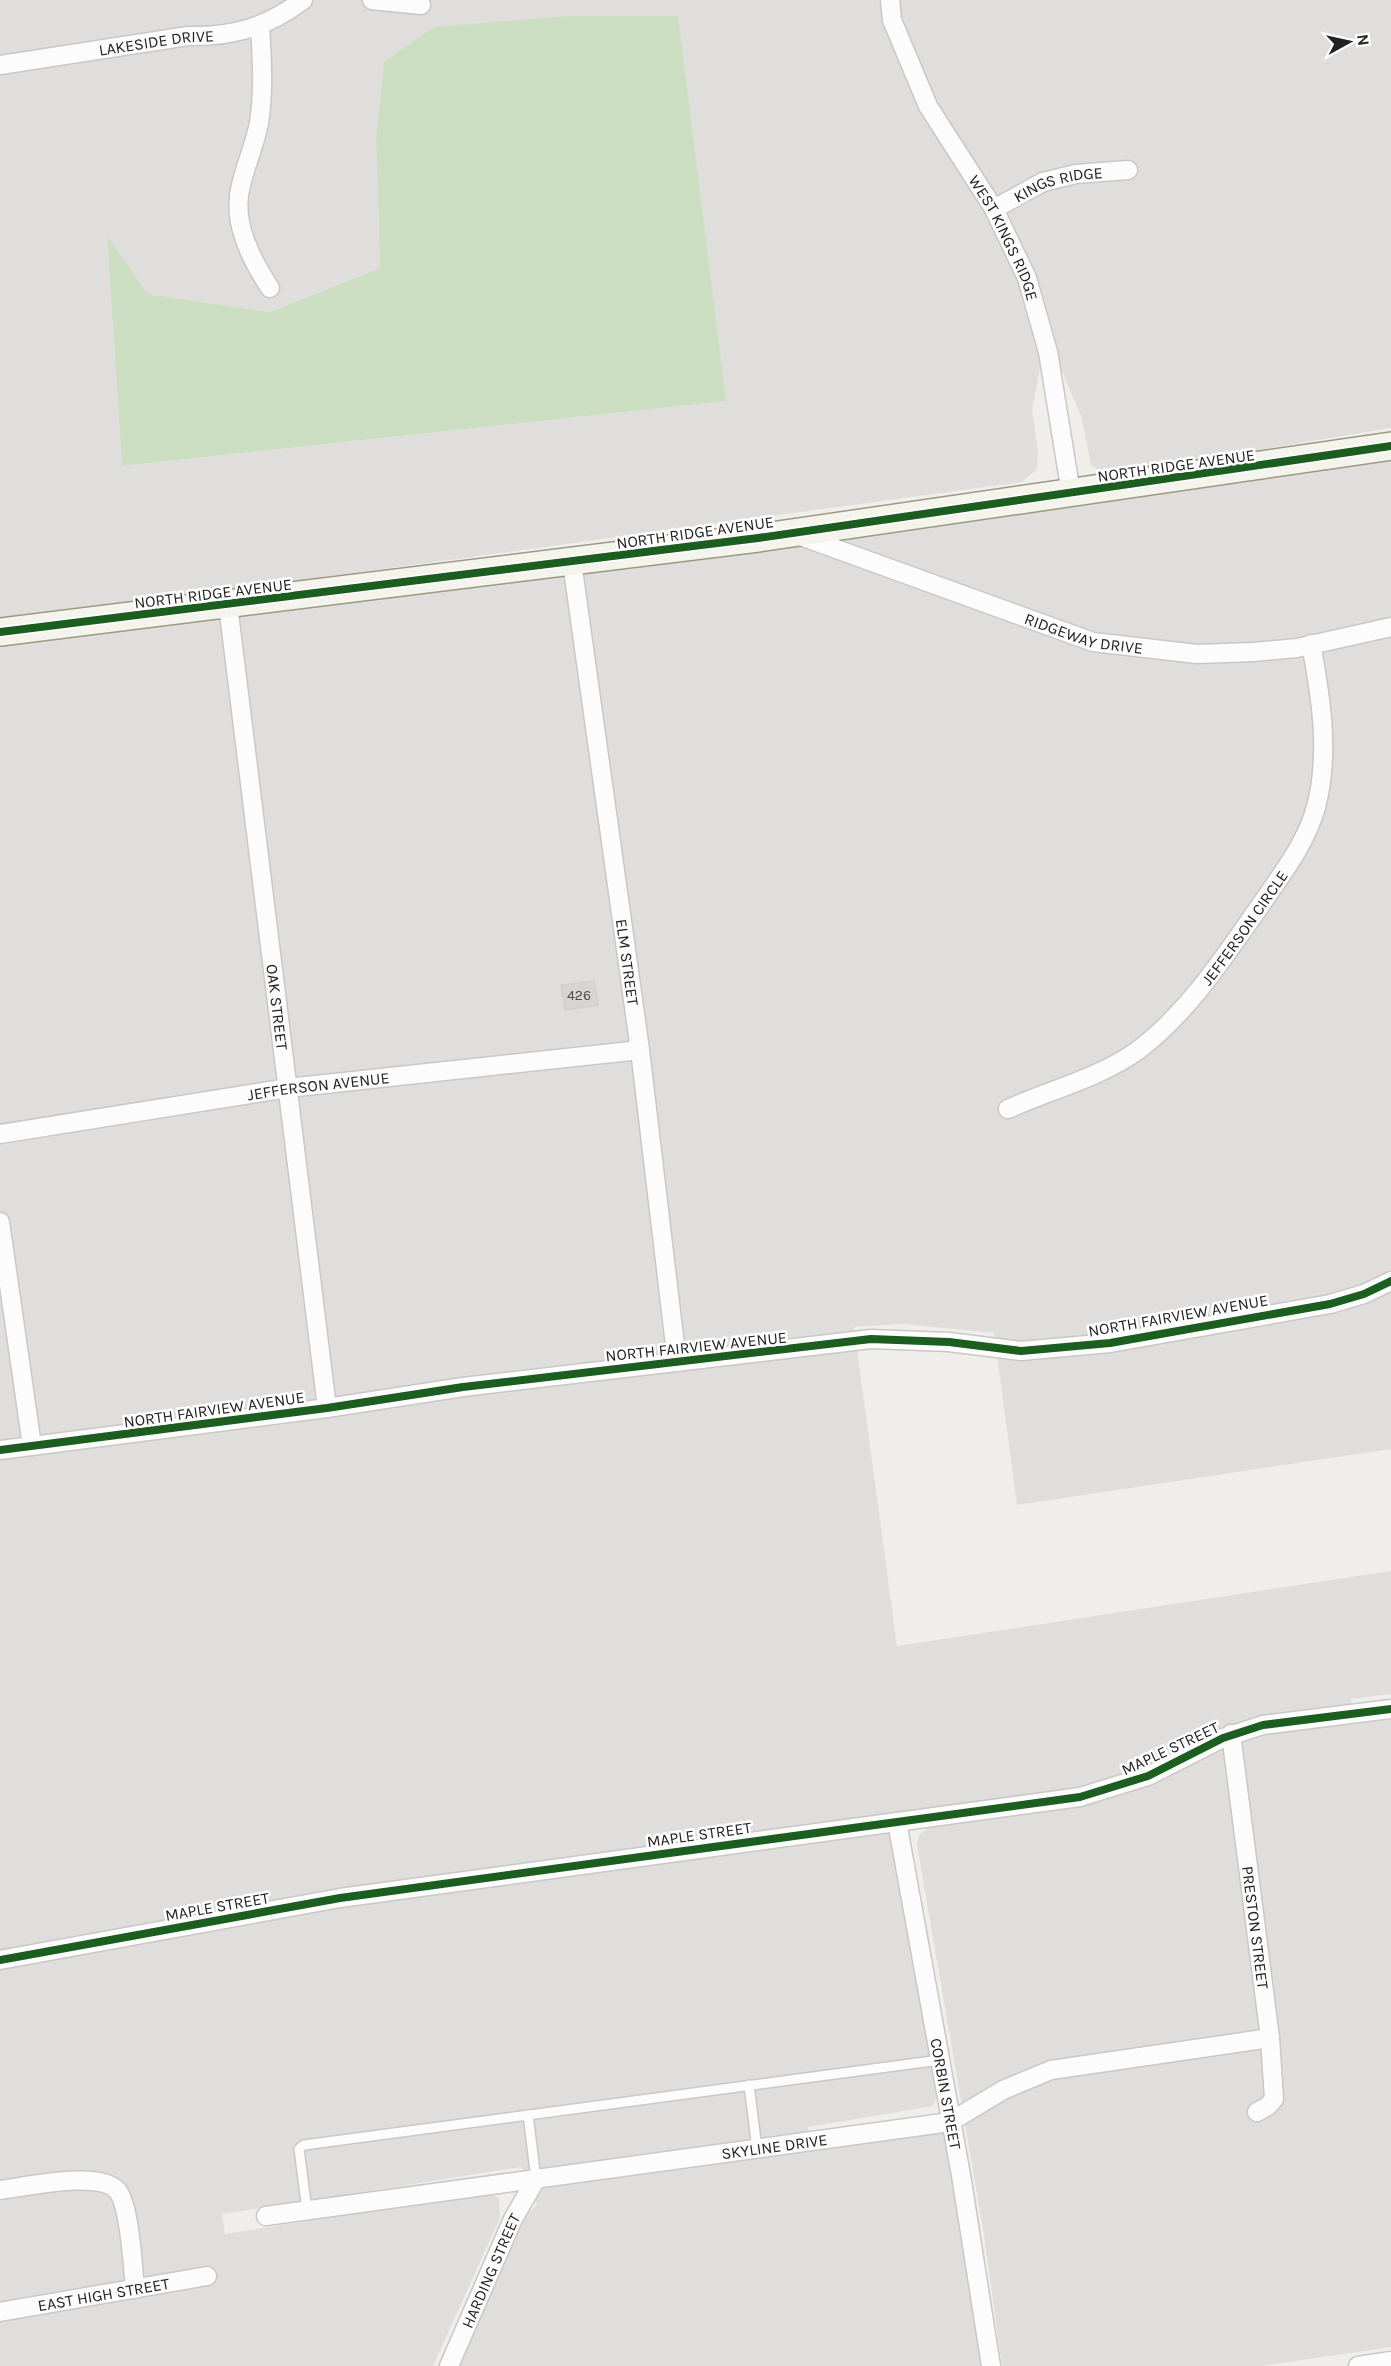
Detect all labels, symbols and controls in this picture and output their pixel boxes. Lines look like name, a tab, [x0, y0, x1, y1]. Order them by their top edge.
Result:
north arrow	[1319, 12, 1379, 72]
street label: LAKESIDE DRIVE	[98, 26, 214, 60]
text: N	[1353, 33, 1374, 47]
street label: KINGS RIDGE	[1010, 163, 1103, 206]
street label: WEST KINGS RIDGE	[965, 172, 1042, 303]
street label: NORTH RIDGE AVENUE	[1096, 445, 1256, 486]
street label: NORTH RIDGE AVENUE	[615, 512, 775, 553]
street label: NORTH RIDGE AVENUE	[133, 574, 293, 613]
street label: RIDGEWAY DRIVE	[1022, 609, 1144, 658]
street label: JEFFERSON CIRCLE	[1197, 867, 1292, 989]
street label: ELM STREET	[612, 918, 643, 1007]
street label: OAK STREET	[262, 963, 292, 1051]
house number: 426	[567, 987, 591, 1004]
street label: JEFFERSON AVENUE	[246, 1068, 390, 1104]
street label: NORTH FAIRVIEW AVENUE	[1087, 1290, 1269, 1341]
street label: NORTH FAIRVIEW AVENUE	[604, 1328, 788, 1365]
street label: NORTH FAIRVIEW AVENUE	[123, 1387, 306, 1432]
street label: MAPLE STREET	[1118, 1718, 1222, 1779]
street label: MAPLE STREET	[646, 1818, 753, 1851]
street label: PRESTON STREET	[1238, 1865, 1273, 1990]
street label: MAPLE STREET	[164, 1888, 271, 1925]
street label: CORBIN STREET	[926, 2037, 965, 2151]
street label: SKYLINE DRIVE	[720, 2130, 828, 2163]
street label: HARDING STREET	[458, 2210, 524, 2331]
street label: EAST HIGH STREET	[36, 2274, 171, 2315]

